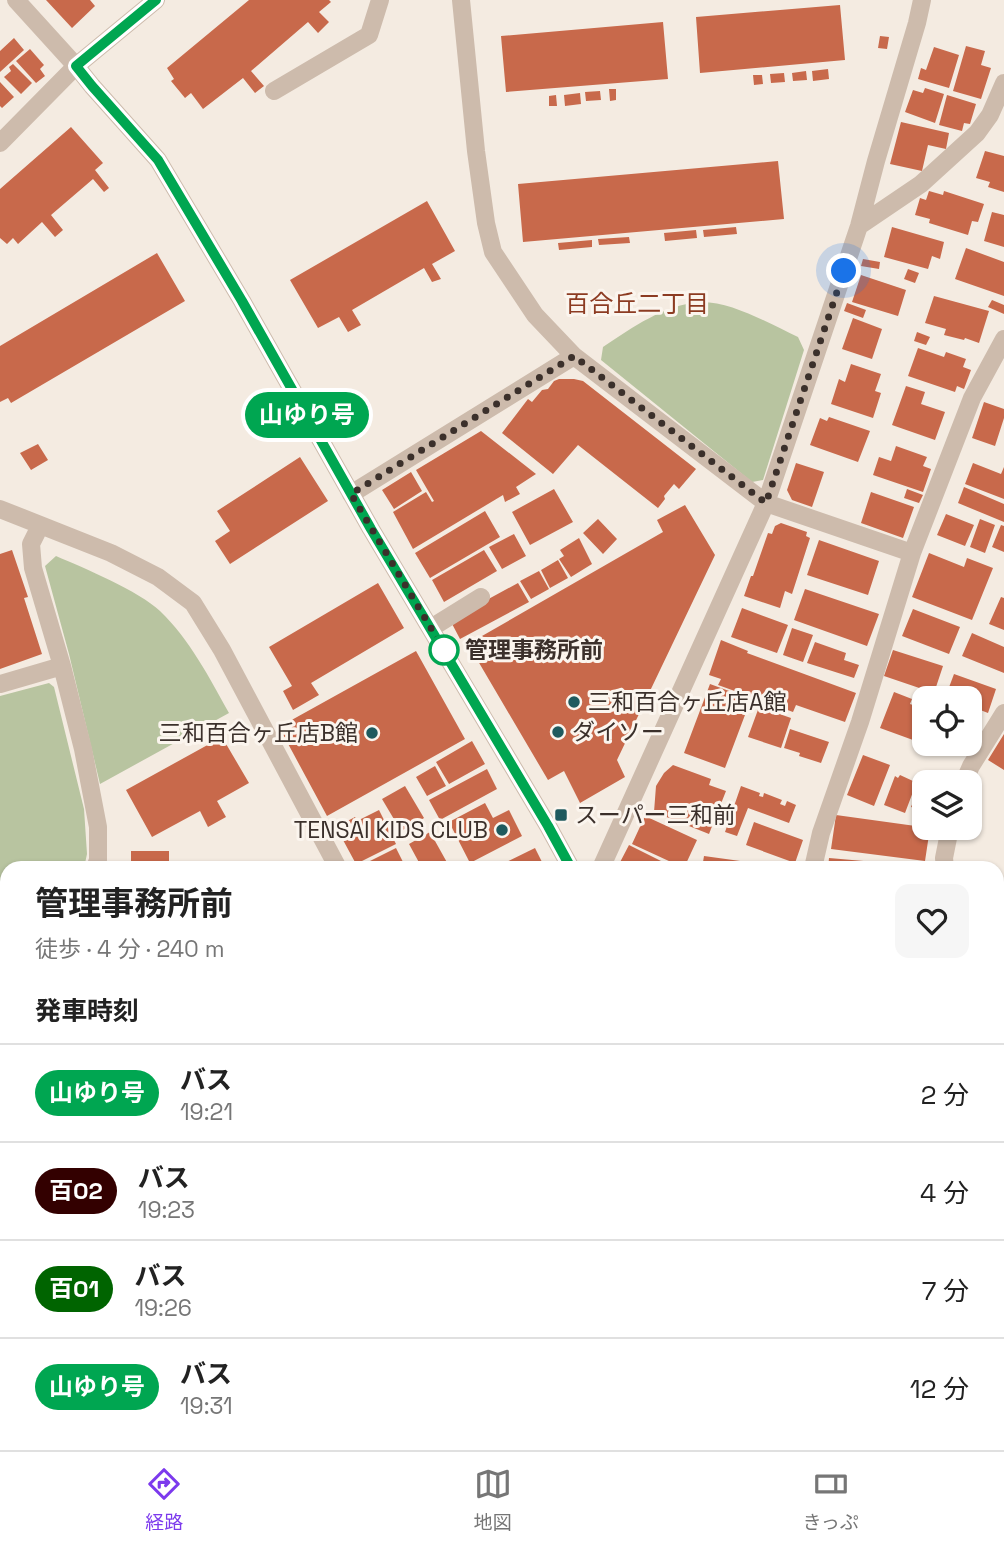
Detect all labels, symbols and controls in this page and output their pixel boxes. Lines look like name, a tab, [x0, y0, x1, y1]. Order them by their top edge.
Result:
your location	[826, 253, 861, 288]
district label: 百合丘二丁目	[565, 288, 709, 319]
line badge: 山ゆり号	[258, 392, 356, 438]
text: 山ゆり号	[259, 399, 355, 430]
marker: 管理事務所前	[429, 635, 459, 665]
place label: 管理事務所前	[465, 635, 603, 665]
map controls	[912, 686, 982, 840]
button: locate	[912, 686, 982, 756]
place label: 三和百合ヶ丘店A館	[588, 687, 787, 717]
marker: 三和百合ヶ丘店A館	[566, 694, 582, 710]
place label: ダイソー	[572, 717, 664, 747]
place label: 三和百合ヶ丘店B館	[159, 718, 358, 748]
marker: ダイソー	[550, 724, 566, 740]
marker: 三和百合ヶ丘店B館	[364, 725, 380, 741]
button: layers	[912, 770, 982, 840]
place label: スーパー三和前	[575, 800, 736, 830]
marker: スーパー三和前	[553, 807, 569, 823]
place label: TENSAI KIDS CLUB	[294, 815, 488, 845]
marker: TENSAI KIDS CLUB	[494, 822, 510, 838]
text: 管理事務所前	[35, 883, 233, 925]
button: heart	[895, 884, 969, 958]
text: 徒歩 · 4 分 · 240 m	[35, 934, 225, 964]
text: 発車時刻	[35, 994, 139, 1028]
text: バス	[180, 1063, 232, 1097]
text: 山ゆり号	[49, 1077, 145, 1108]
text: 2 分	[921, 1078, 969, 1112]
text: 19:21	[180, 1097, 233, 1127]
text: バス	[138, 1161, 190, 1195]
text: 百02	[49, 1175, 103, 1206]
text: 4 分	[920, 1176, 969, 1210]
text: 19:23	[138, 1195, 195, 1225]
text: バス	[134, 1259, 186, 1293]
text: 百01	[49, 1273, 99, 1304]
text: 7 分	[922, 1274, 969, 1308]
text: 19:26	[134, 1293, 192, 1323]
text: バス	[180, 1357, 232, 1391]
text: 山ゆり号	[49, 1371, 145, 1402]
text: 12 分	[910, 1372, 969, 1406]
text: 19:31	[180, 1391, 233, 1421]
tab: 経路	[145, 1465, 183, 1535]
tab: 地図	[474, 1465, 512, 1535]
tab: きっぷ	[802, 1465, 859, 1535]

